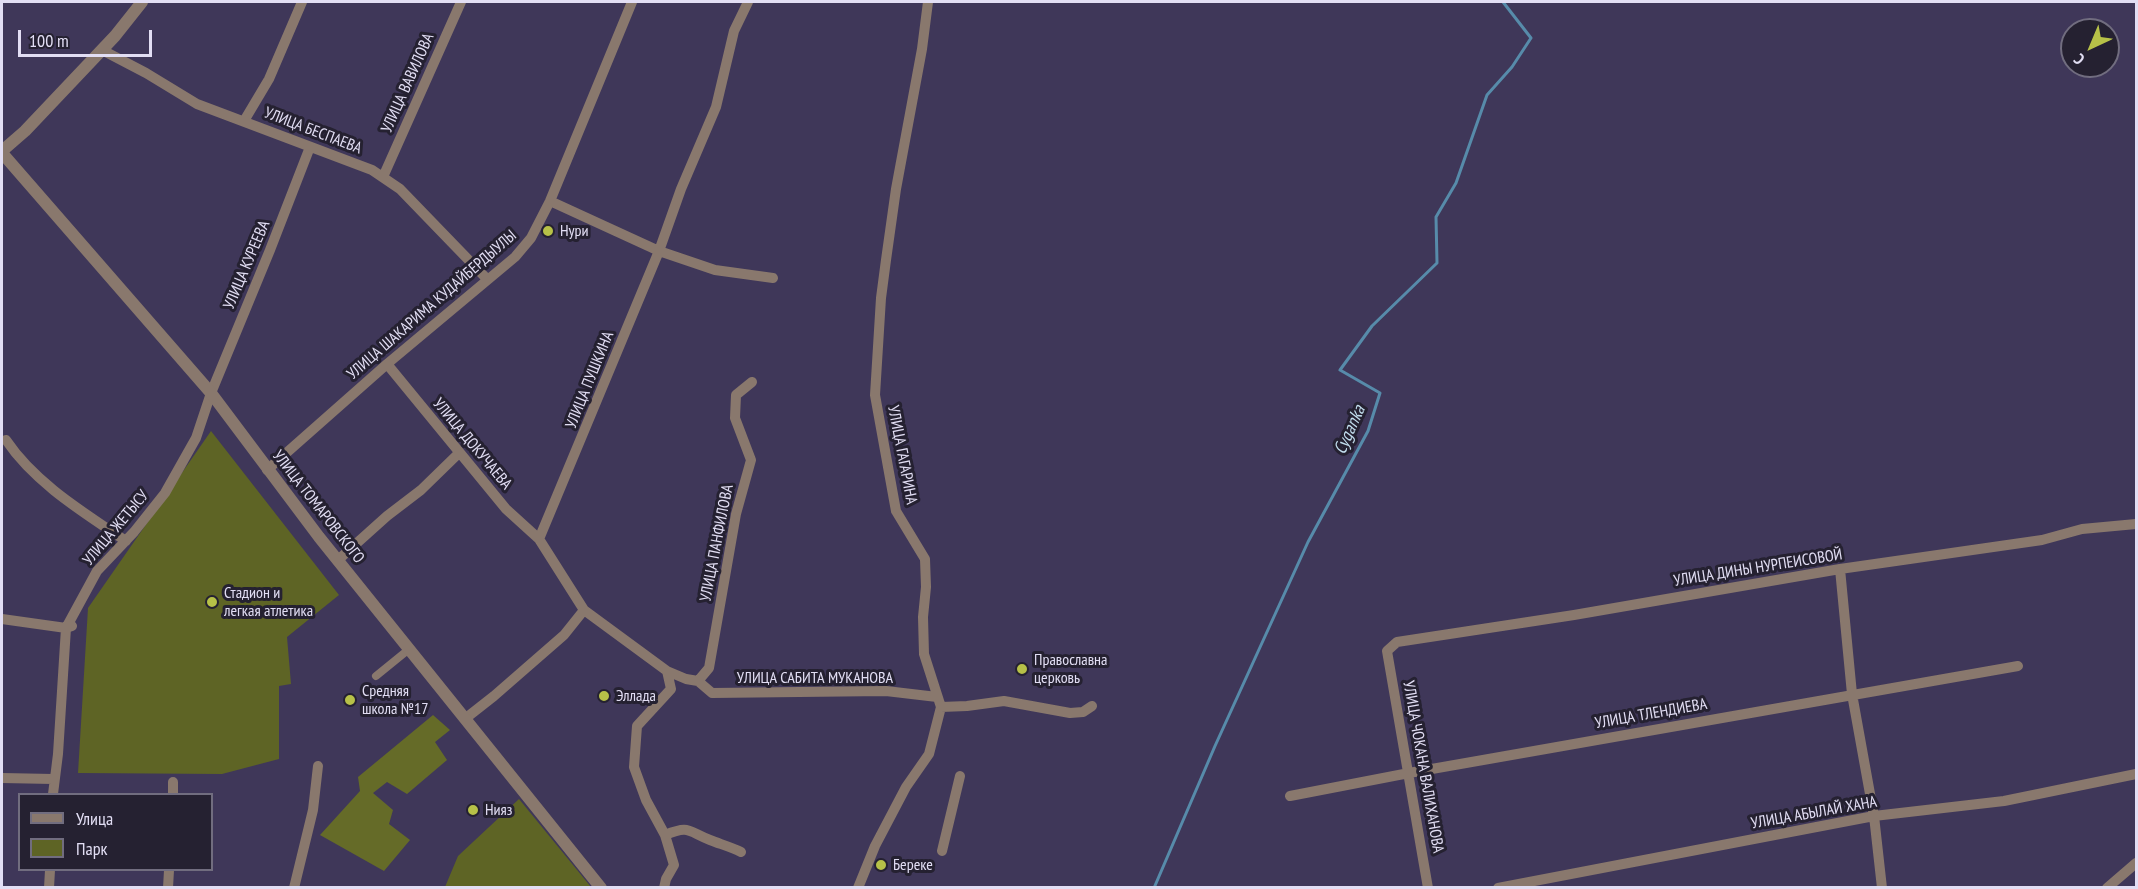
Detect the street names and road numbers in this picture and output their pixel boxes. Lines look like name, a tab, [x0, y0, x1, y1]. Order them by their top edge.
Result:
street label: УЛИЦА ВАВИЛОВА	[378, 30, 438, 136]
street label: УЛИЦА БЕСПАЕВА	[262, 104, 364, 158]
street label: УЛИЦА КУРЕЕВА	[220, 218, 274, 312]
street label: УЛИЦА ШАКАРИМА КУДАЙБЕРДЫУЛЫ	[343, 226, 521, 384]
street label: УЛИЦА ПУШКИНА	[562, 329, 618, 431]
street label: УЛИЦА ДОКУЧАЕВА	[428, 395, 516, 493]
street label: УЛИЦА ГАГАРИНА	[883, 404, 921, 506]
street label: УЛИЦА ТОМАРОВСКОГО	[268, 447, 368, 567]
street label: УЛИЦА ПАНФИЛОВА	[696, 483, 738, 603]
street label: УЛИЦА ЖЕТЫСУ	[79, 487, 153, 569]
street label: УЛИЦА ДИНЫ НУРПЕИСОВОЙ	[1672, 545, 1844, 591]
street label: УЛИЦА САБИТА МУКАНОВА	[737, 668, 893, 688]
street label: УЛИЦА ЧОКАНА ВАЛИХАНОВА	[1398, 679, 1448, 855]
street label: УЛИЦА ТЛЕНДИЕВА	[1594, 695, 1708, 733]
street label: УЛИЦА АБЫЛАЙ ХАНА	[1750, 792, 1878, 834]

